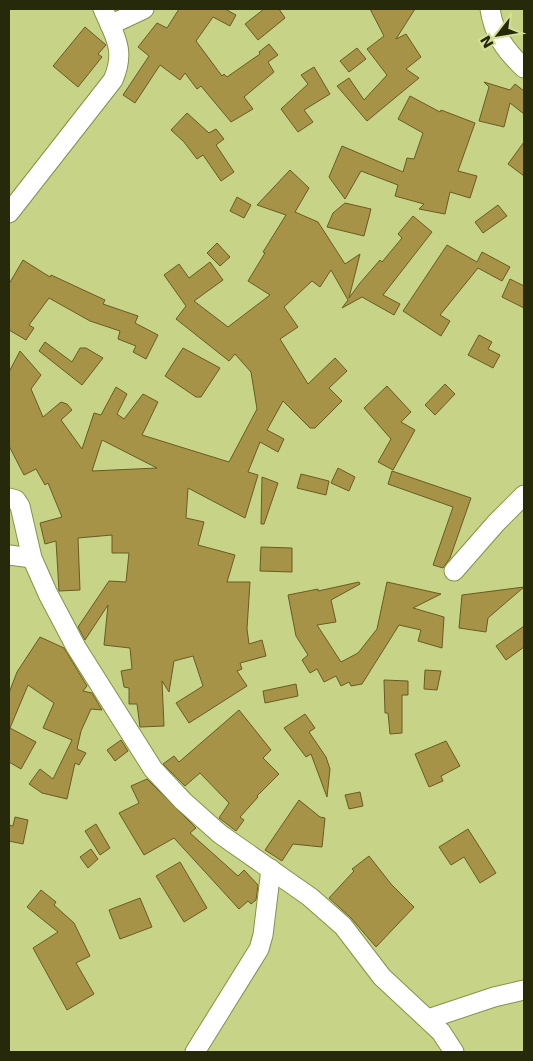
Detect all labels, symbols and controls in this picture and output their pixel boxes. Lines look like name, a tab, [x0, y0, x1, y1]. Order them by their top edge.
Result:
north arrow	[473, 10, 523, 60]
text: N	[477, 33, 497, 51]

